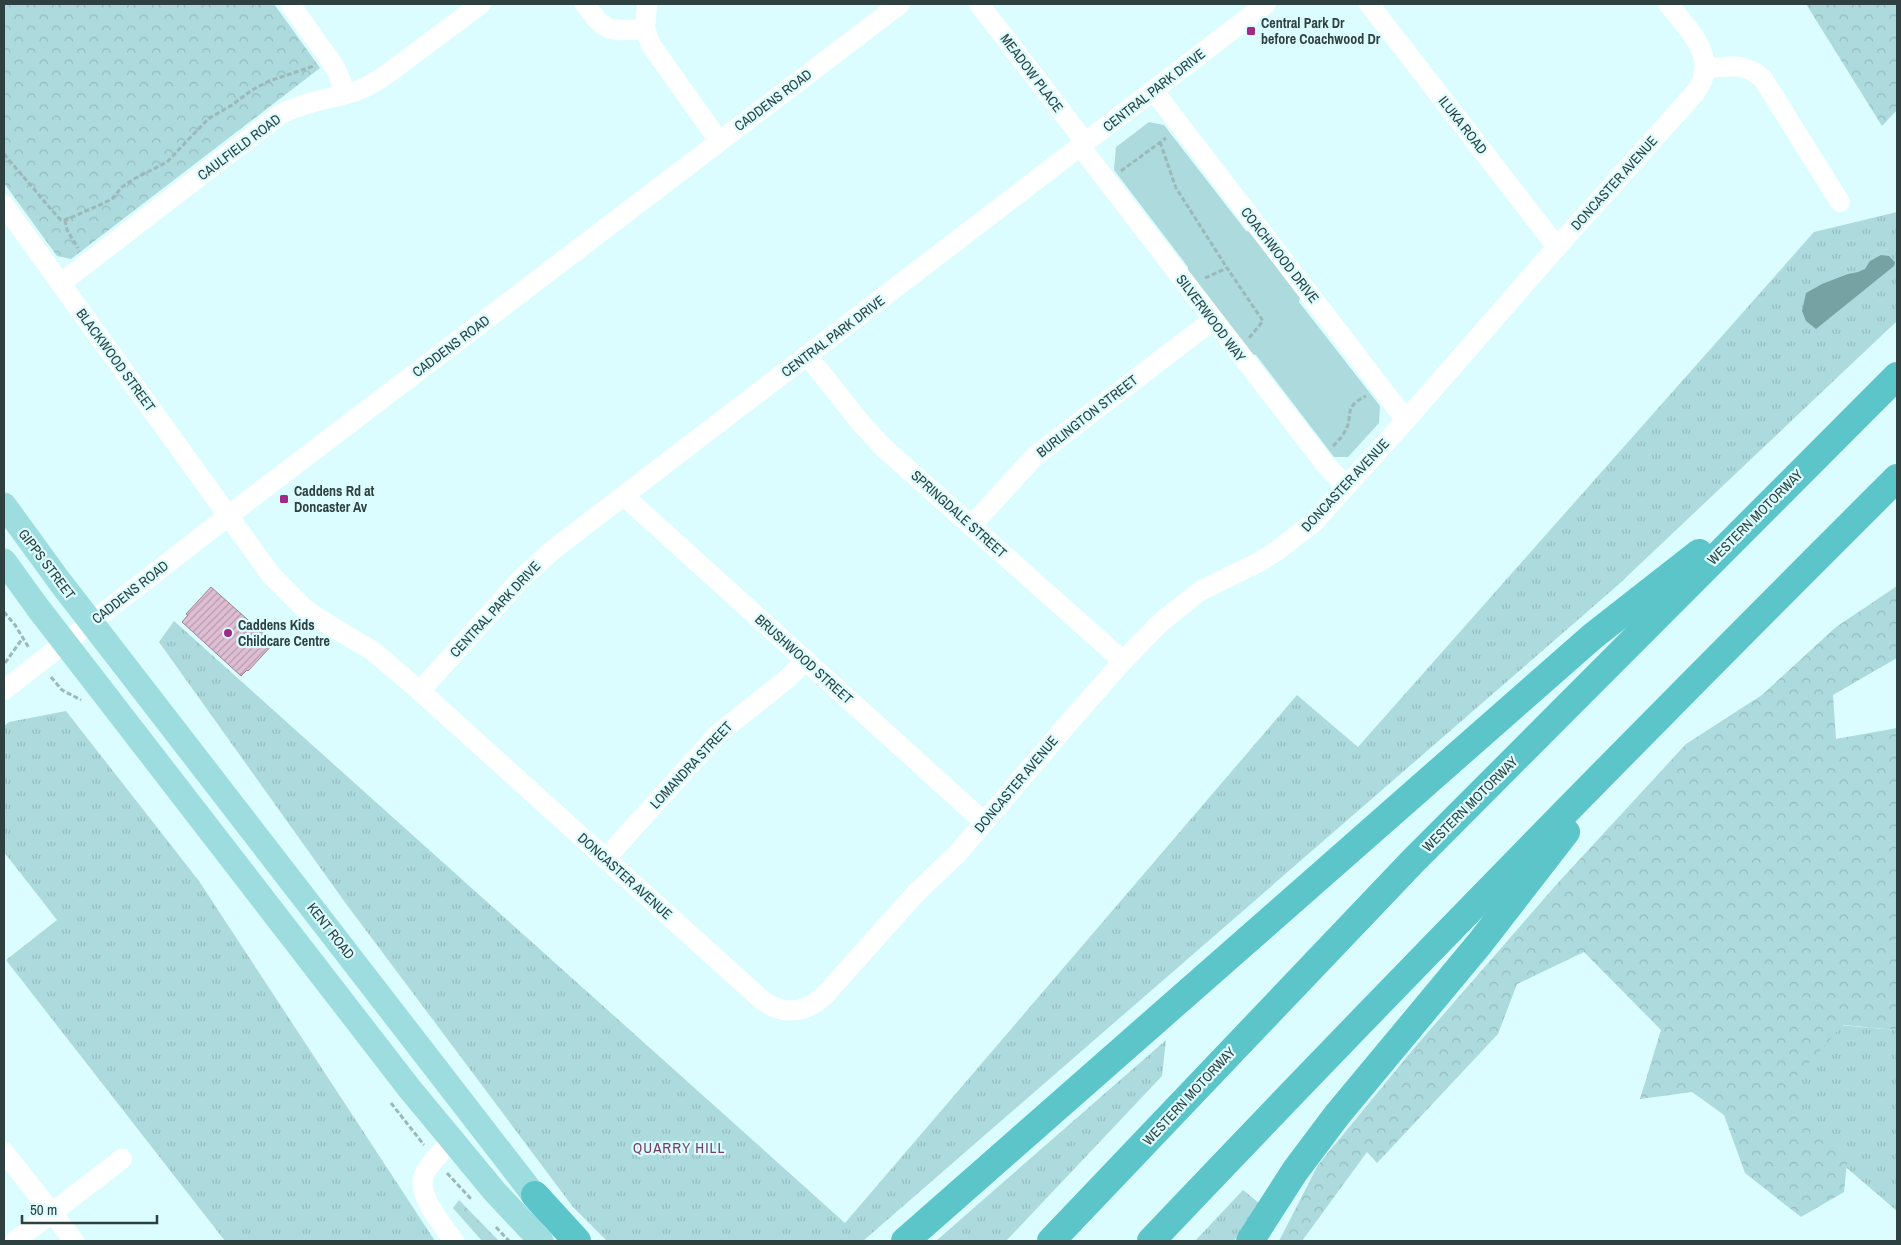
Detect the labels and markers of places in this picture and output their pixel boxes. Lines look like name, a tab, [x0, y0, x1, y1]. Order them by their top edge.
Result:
place label: Central Park Dr before Coachwood Dr	[1261, 14, 1381, 48]
marker: Central Park Dr before Coachwood Dr	[1245, 25, 1257, 37]
place label: Caddens Rd at Doncaster Av	[294, 482, 375, 516]
marker: Caddens Rd at Doncaster Av	[278, 493, 290, 505]
place label: Caddens Kids Childcare Centre	[238, 616, 330, 650]
marker: Caddens Kids Childcare Centre	[222, 627, 234, 639]

